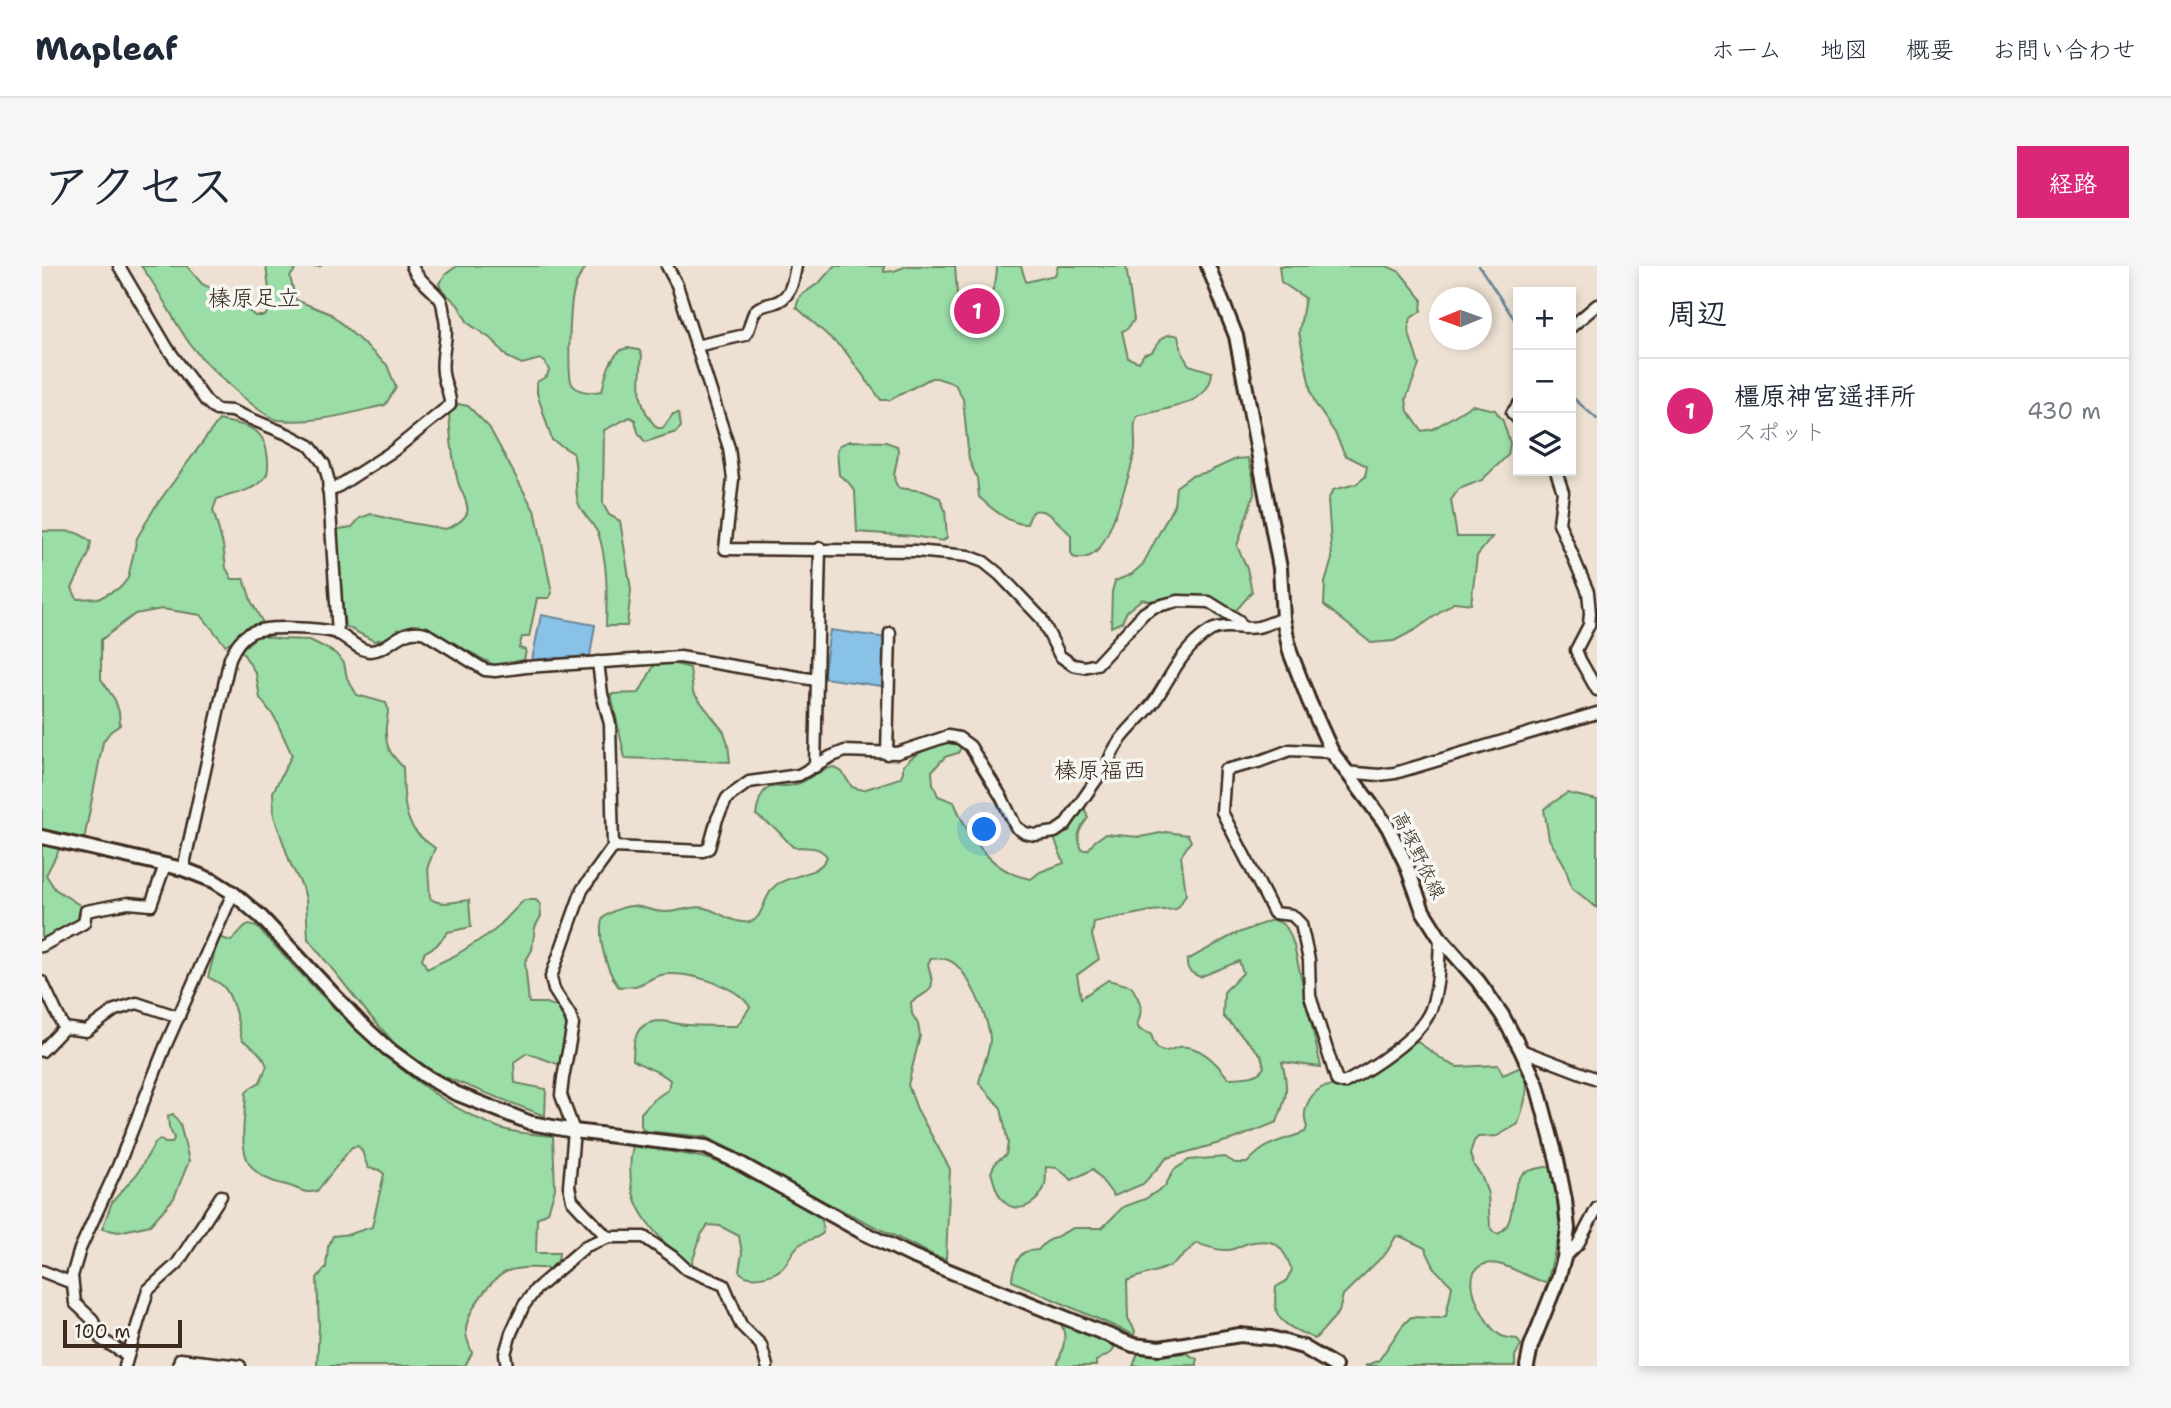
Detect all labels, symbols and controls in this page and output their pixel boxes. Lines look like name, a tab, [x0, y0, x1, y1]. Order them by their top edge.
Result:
text: Mapleaf	[35, 26, 178, 71]
text: ホーム	[1711, 34, 1782, 66]
text: 地図	[1820, 34, 1868, 66]
text: 概要	[1906, 34, 1954, 66]
text: お問い合わせ	[1992, 34, 2136, 66]
button: 経路	[2017, 146, 2129, 218]
text: アクセス	[42, 153, 235, 219]
district label: 榛原足立	[208, 283, 300, 313]
pin: 1	[954, 285, 1000, 337]
north arrow	[1429, 287, 1492, 350]
map controls	[1513, 287, 1576, 476]
button: +	[1513, 287, 1576, 350]
text: 周辺	[1667, 293, 1727, 334]
button: −	[1513, 350, 1576, 413]
text: 橿原神宮遥拝所	[1734, 378, 1916, 413]
text: 1	[1685, 396, 1695, 426]
text: 430 m	[2027, 396, 2101, 426]
button: layers	[1513, 413, 1576, 476]
text: スポット	[1734, 417, 1826, 447]
district label: 榛原福西	[1054, 755, 1146, 785]
street label: 高塚野依線	[1387, 807, 1451, 903]
your location	[967, 812, 1001, 846]
scale bar	[63, 1317, 182, 1349]
text: 100 m	[74, 1319, 131, 1344]

